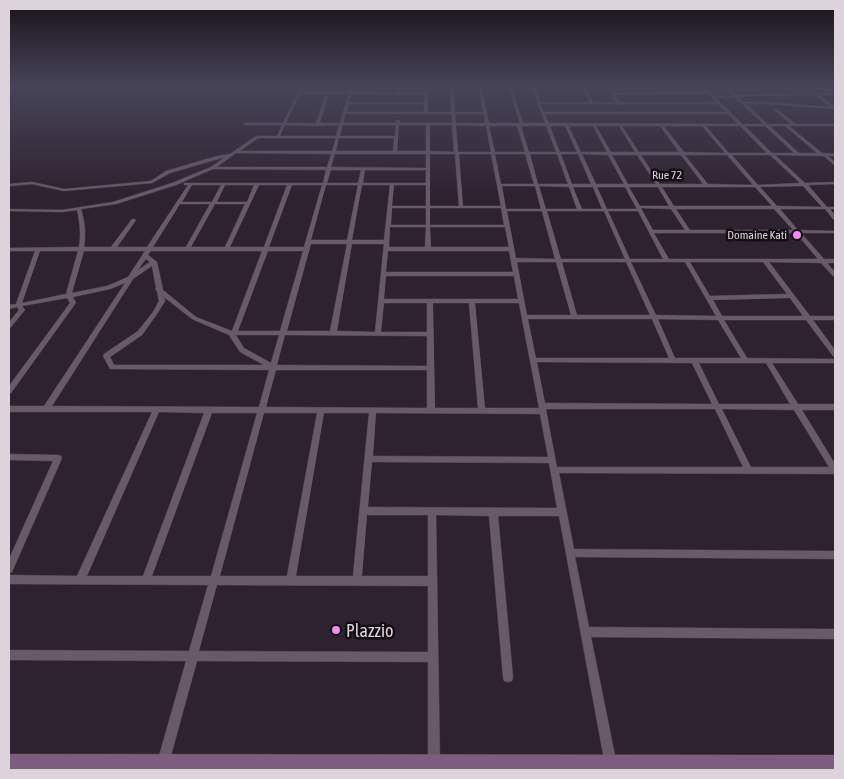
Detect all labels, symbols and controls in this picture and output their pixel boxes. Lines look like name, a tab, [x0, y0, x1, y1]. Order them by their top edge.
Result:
street label: Rue 72	[652, 168, 682, 182]
place label: Domaine Kati	[727, 228, 787, 242]
marker: Domaine Kati	[791, 229, 803, 241]
place label: Plazzio	[346, 620, 394, 641]
marker: Plazzio	[330, 624, 342, 636]

